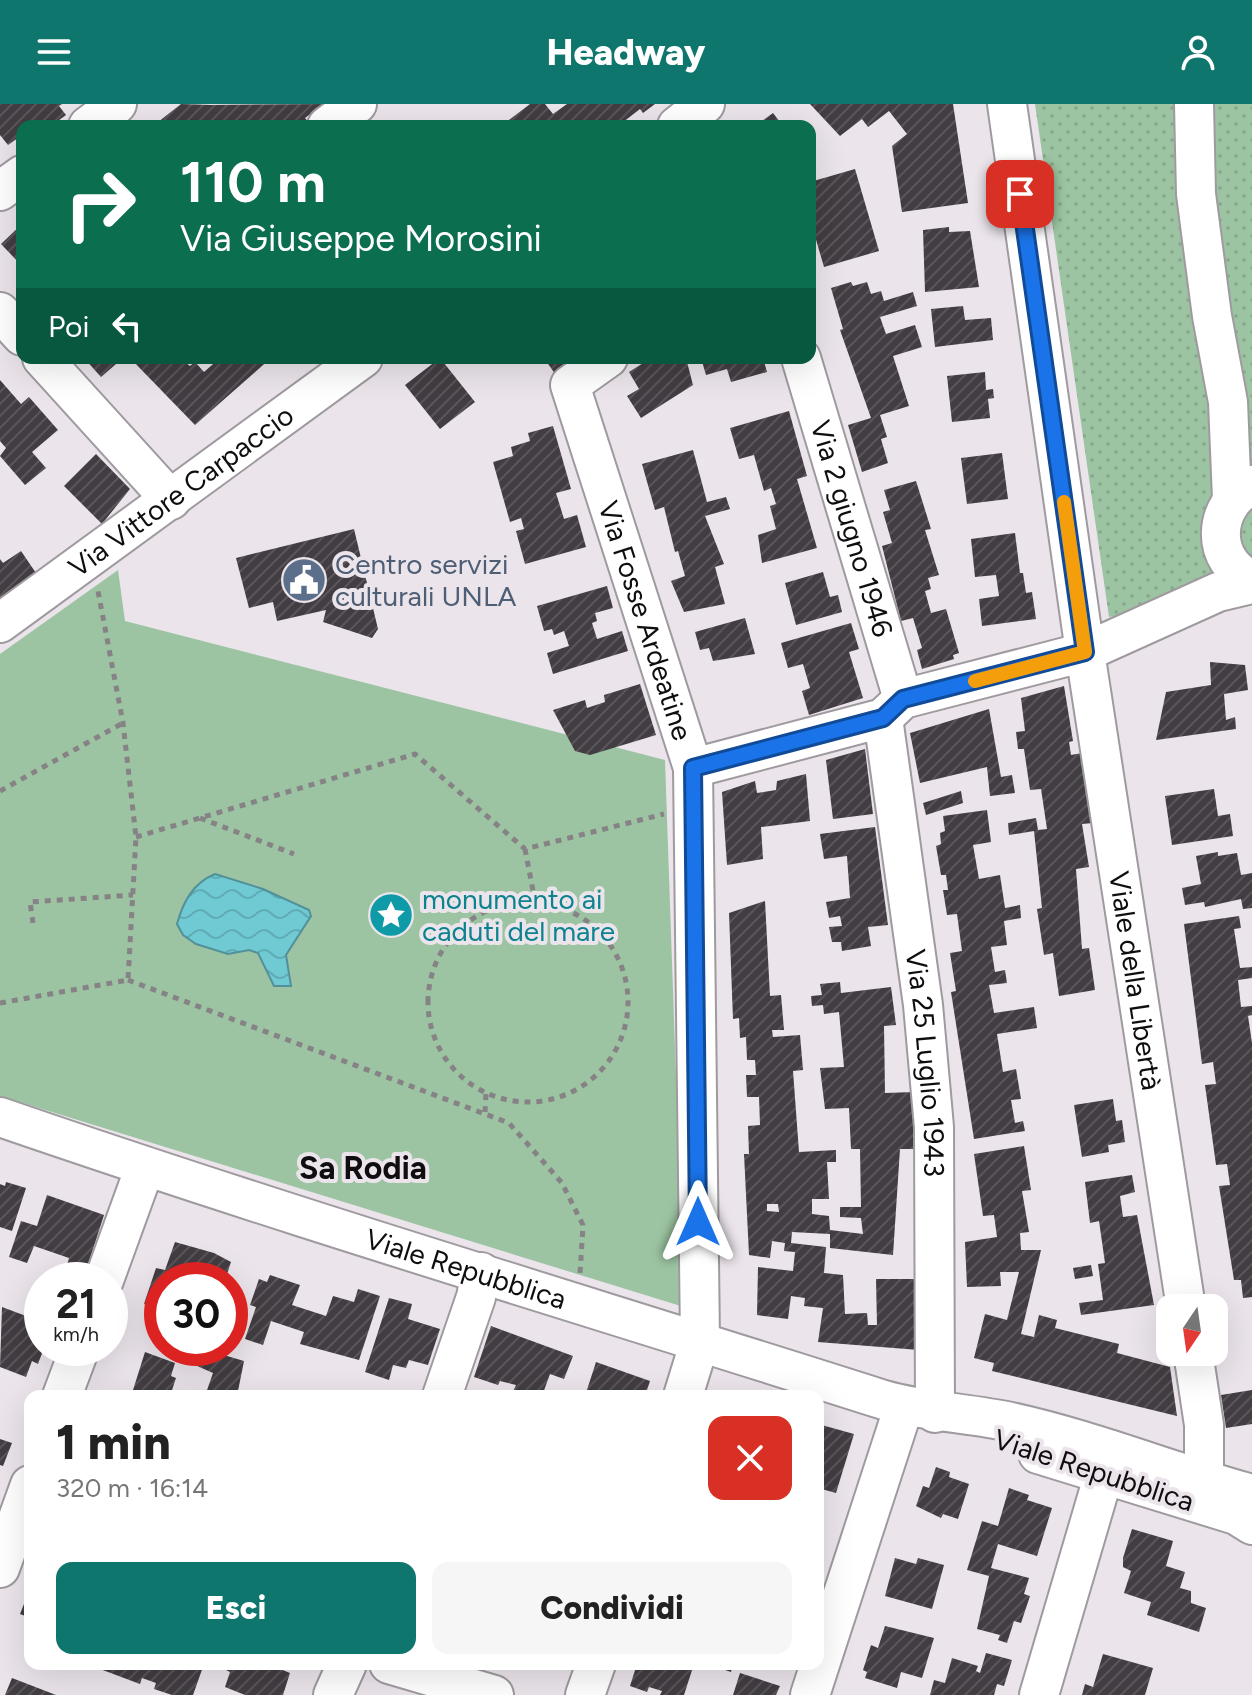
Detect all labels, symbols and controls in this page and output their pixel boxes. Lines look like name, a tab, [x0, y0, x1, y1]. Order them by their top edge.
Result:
icon: menu	[32, 30, 76, 74]
icon: person	[1176, 30, 1220, 74]
text: Headway	[547, 31, 705, 74]
text: 110 m	[180, 149, 326, 216]
icon: right	[48, 152, 152, 256]
pin	[986, 160, 1054, 228]
icon: arrive	[998, 172, 1042, 216]
text: Via Giuseppe Morosini	[180, 217, 542, 260]
icon: left	[105, 304, 149, 348]
text: Poi	[48, 308, 89, 345]
street label: Via Vittore Carpaccio	[62, 398, 300, 584]
street label: Via 2 giugno 1946	[804, 416, 900, 641]
street label: Via Fosse Ardeatine	[591, 497, 700, 744]
place label: Centro servizi culturali UNLA	[335, 547, 516, 613]
public building icon: Centro servizi culturali UNLA	[280, 556, 328, 604]
street label: Viale della Libertà	[1102, 869, 1169, 1092]
place label: monumento ai caduti del mare	[422, 882, 615, 948]
place icon: monumento ai caduti del mare	[367, 891, 415, 939]
street label: Via 25 Luglio 1943	[898, 947, 951, 1177]
district label: Sa Rodia	[299, 1149, 427, 1187]
position arrow	[656, 1180, 740, 1264]
street label: Viale Repubblica	[361, 1221, 570, 1316]
speed limit sign: 30	[144, 1262, 248, 1366]
text: 21	[56, 1280, 96, 1328]
north arrow	[1156, 1294, 1228, 1366]
map controls	[1156, 1294, 1228, 1366]
text: km/h	[53, 1322, 99, 1346]
text: 1 min	[56, 1413, 171, 1471]
button: close	[708, 1416, 792, 1500]
street label: Viale Repubblica	[990, 1422, 1198, 1518]
text: 320 m · 16:14	[56, 1472, 208, 1504]
button: Esci	[56, 1562, 416, 1654]
button: Condividi	[432, 1562, 792, 1654]

